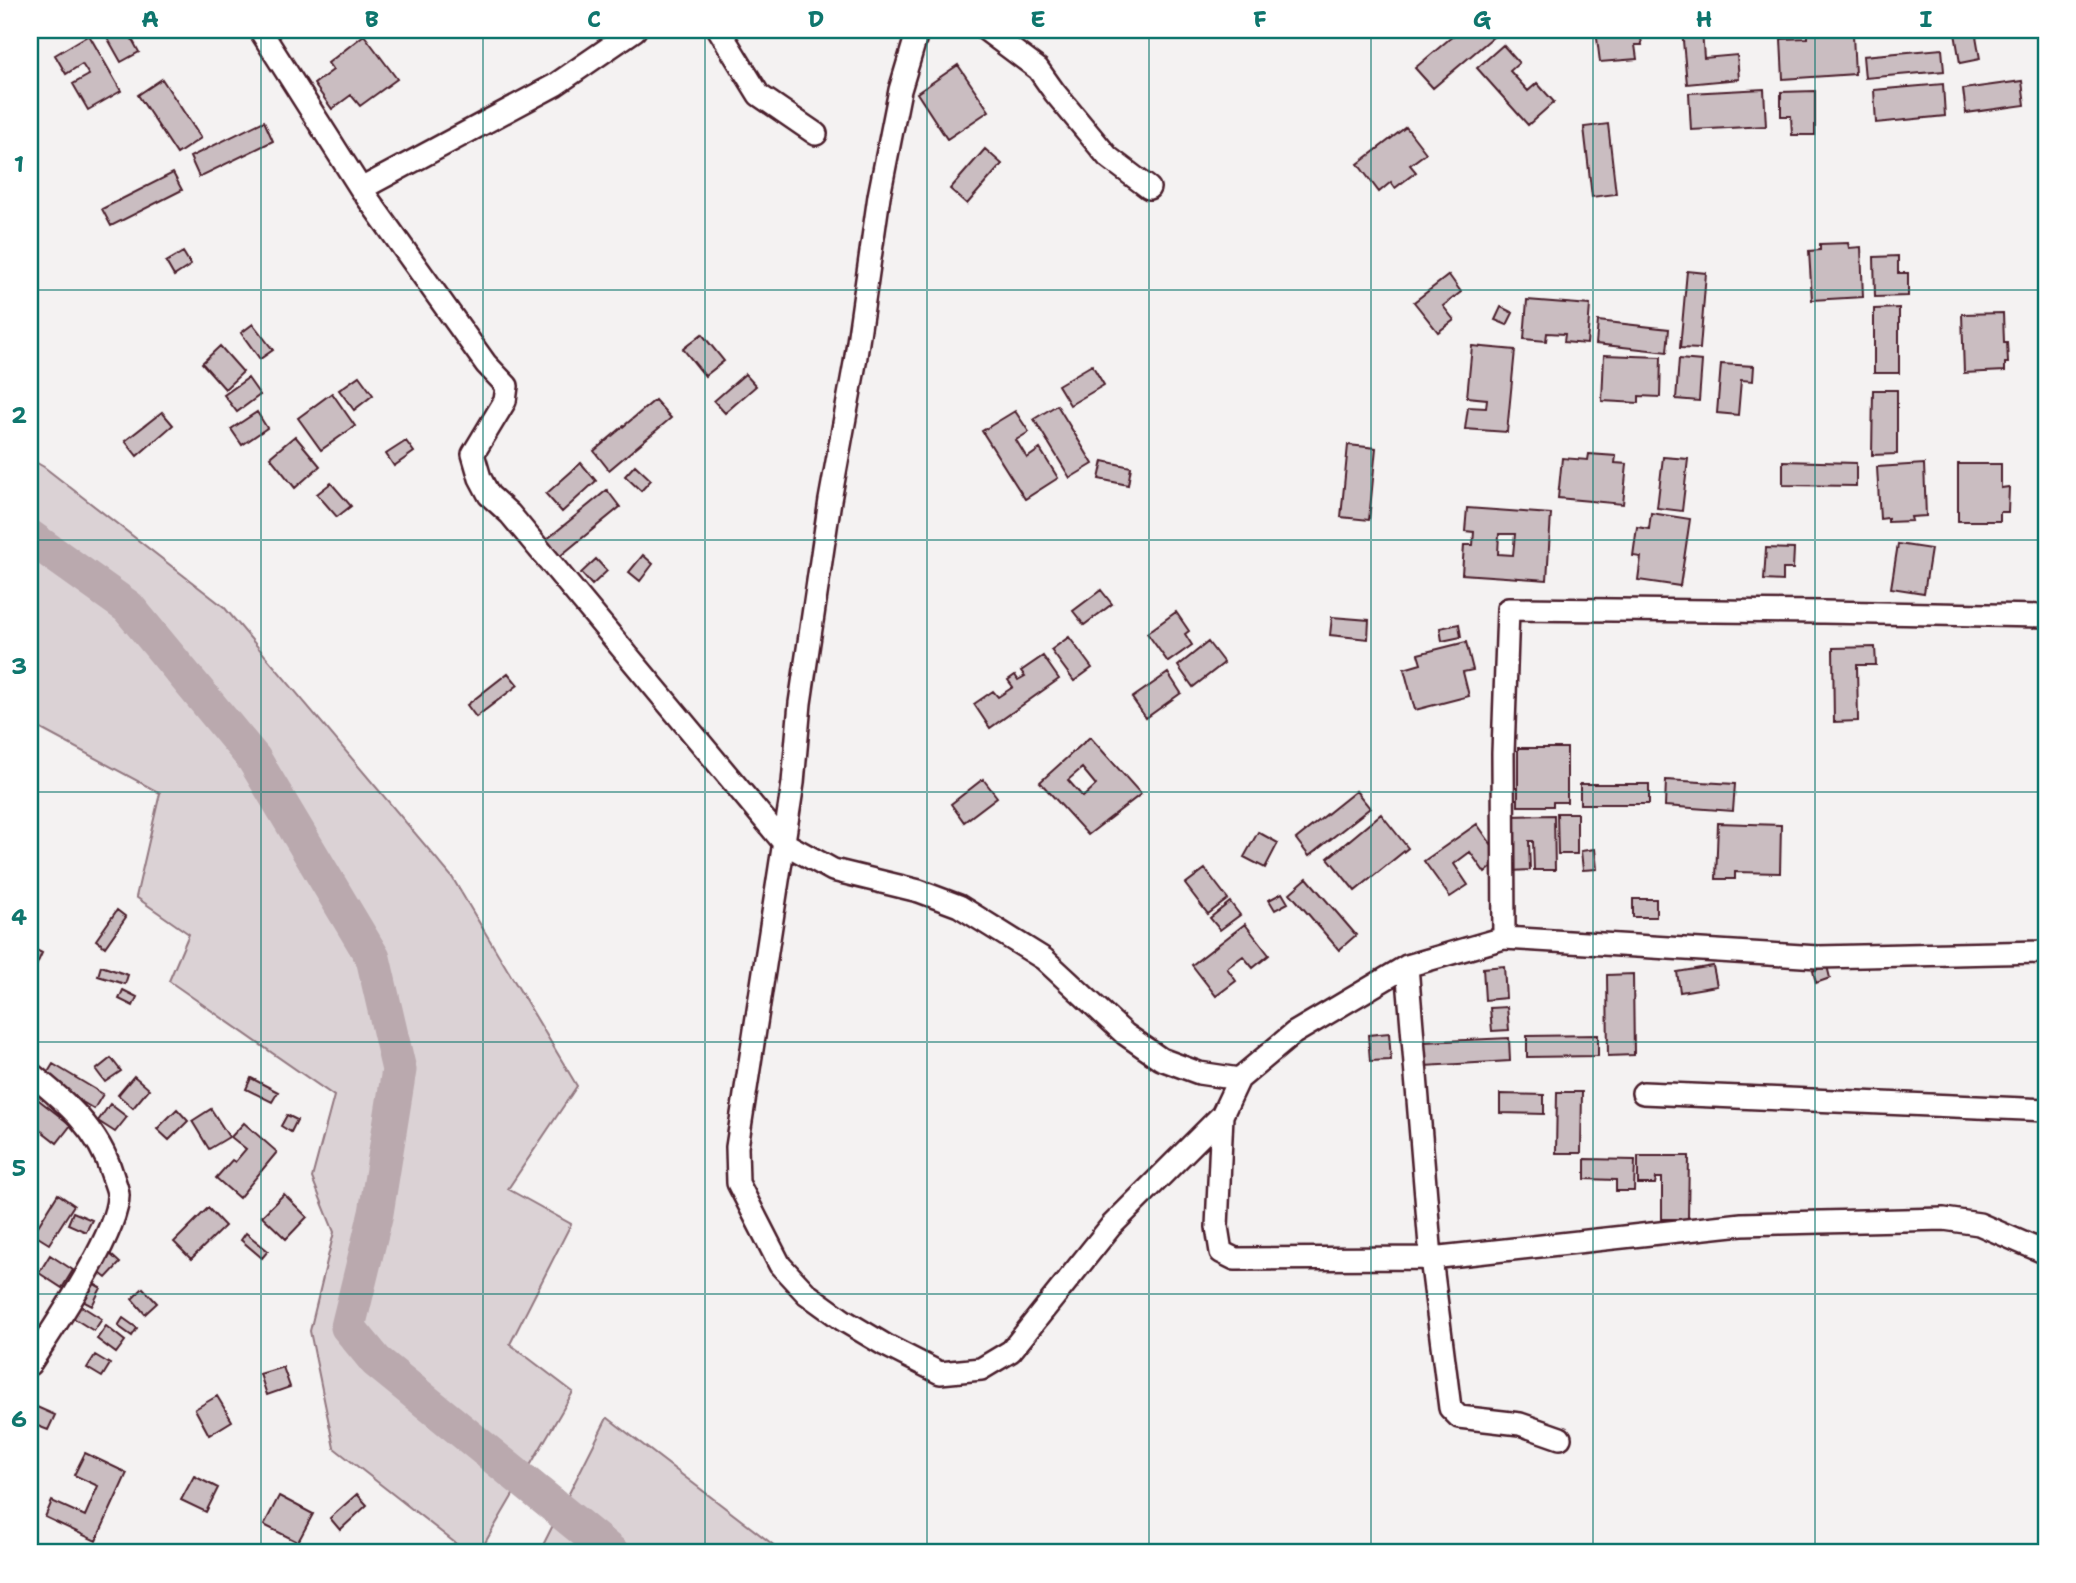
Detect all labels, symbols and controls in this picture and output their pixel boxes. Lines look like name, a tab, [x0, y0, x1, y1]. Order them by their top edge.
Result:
text: A	[141, 4, 159, 34]
text: B	[365, 4, 379, 34]
text: C	[587, 4, 601, 34]
text: D	[808, 4, 824, 34]
text: E	[1030, 4, 1046, 34]
text: F	[1253, 4, 1267, 34]
text: G	[1473, 4, 1492, 34]
text: H	[1696, 4, 1712, 34]
text: I	[1920, 4, 1933, 34]
text: 1	[14, 149, 24, 179]
text: 2	[11, 400, 27, 430]
text: 3	[11, 651, 27, 681]
text: 4	[11, 902, 27, 932]
text: 5	[12, 1153, 26, 1183]
text: 6	[11, 1404, 27, 1434]

